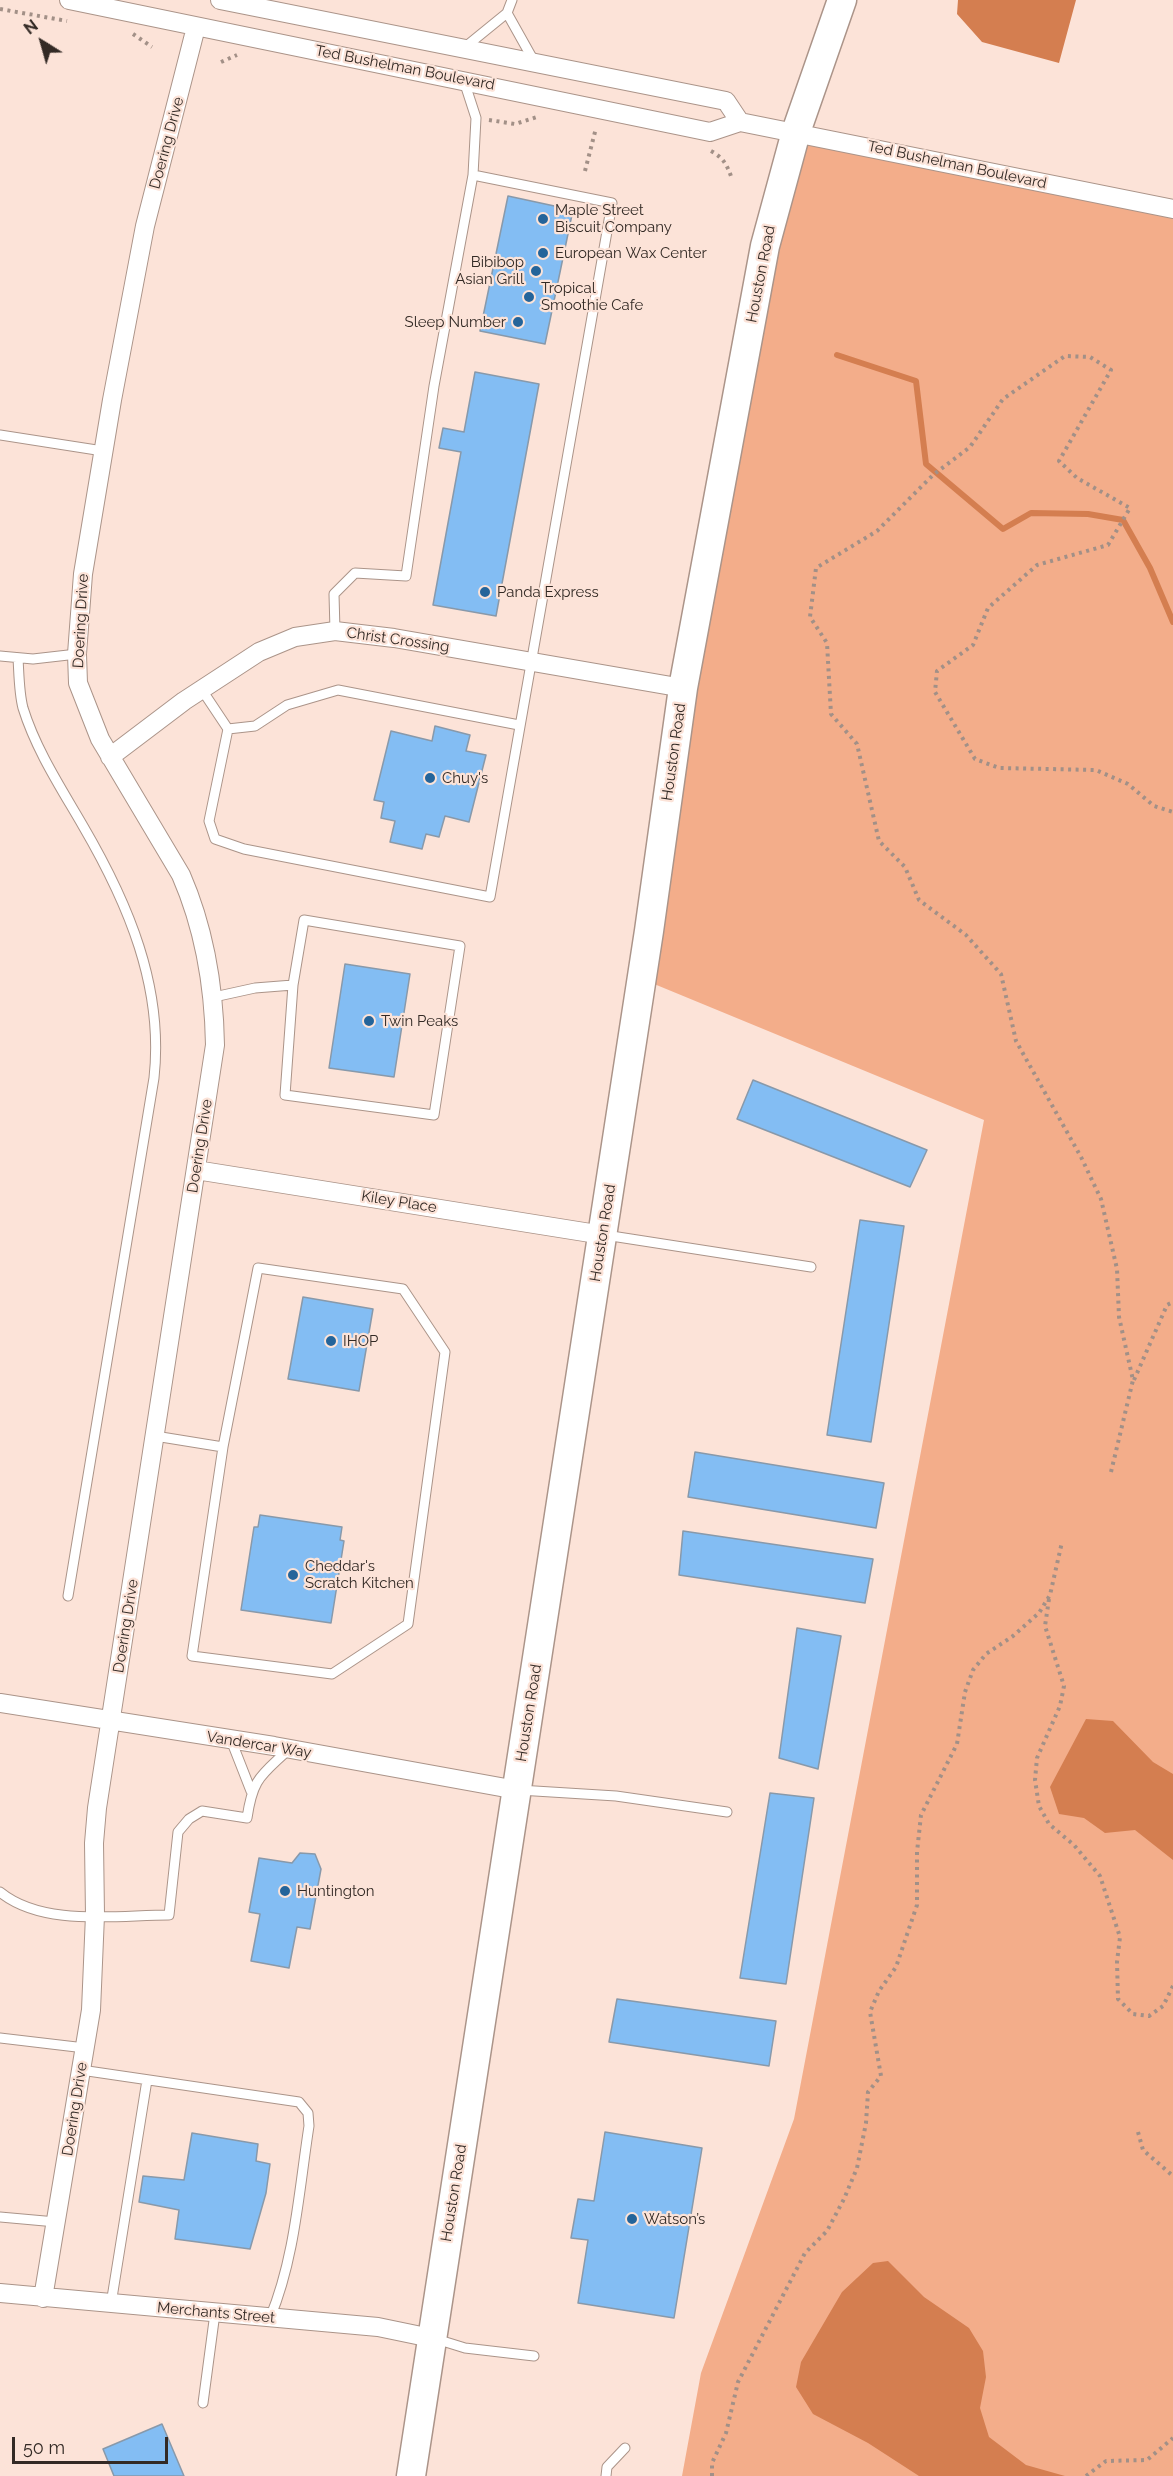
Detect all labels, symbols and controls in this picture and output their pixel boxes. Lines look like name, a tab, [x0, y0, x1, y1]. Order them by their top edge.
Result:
north arrow	[12, 12, 72, 72]
text: N	[20, 16, 41, 38]
street label: Ted Bushelman Boulevard	[314, 42, 496, 94]
street label: Doering Drive	[146, 95, 188, 191]
street label: Ted Bushelman Boulevard	[866, 137, 1048, 193]
place label: Maple Street Biscuit Company	[555, 201, 672, 236]
marker: Maple Street Biscuit Company	[536, 212, 550, 226]
street label: Houston Road	[743, 224, 779, 324]
place label: European Wax Center	[555, 244, 707, 262]
marker: European Wax Center	[536, 246, 550, 260]
place label: Bibibop Asian Grill	[455, 253, 524, 288]
marker: Bibibop Asian Grill	[529, 264, 543, 278]
place label: Tropical Smoothie Cafe	[541, 279, 643, 314]
marker: Tropical Smoothie Cafe	[522, 290, 536, 304]
place label: Sleep Number	[405, 313, 506, 331]
marker: Sleep Number	[511, 315, 525, 329]
street label: Doering Drive	[70, 573, 92, 669]
place label: Panda Express	[497, 583, 599, 601]
marker: Panda Express	[478, 585, 492, 599]
street label: Christ Crossing	[345, 624, 451, 656]
street label: Houston Road	[658, 702, 690, 802]
place label: Chuy's	[442, 769, 488, 787]
marker: Chuy's	[423, 771, 437, 785]
place label: Twin Peaks	[381, 1012, 458, 1030]
marker: Twin Peaks	[362, 1014, 376, 1028]
street label: Doering Drive	[184, 1098, 216, 1194]
street label: Houston Road	[586, 1183, 620, 1283]
street label: Kiley Place	[360, 1187, 438, 1217]
place label: IHOP	[343, 1332, 378, 1350]
marker: IHOP	[324, 1334, 338, 1348]
place label: Cheddar's Scratch Kitchen	[305, 1557, 414, 1592]
marker: Cheddar's Scratch Kitchen	[286, 1568, 300, 1582]
street label: Doering Drive	[110, 1578, 142, 1674]
street label: Houston Road	[512, 1663, 546, 1763]
street label: Vandercar Way	[205, 1728, 313, 1762]
place label: Huntington	[297, 1882, 375, 1900]
marker: Huntington	[278, 1884, 292, 1898]
street label: Doering Drive	[59, 2061, 91, 2157]
street label: Houston Road	[437, 2143, 471, 2243]
place label: Watson’s	[644, 2210, 705, 2228]
marker: Watson’s	[625, 2212, 639, 2226]
street label: Merchants Street	[156, 2299, 276, 2327]
scale bar	[15, 2425, 171, 2463]
text: 50 m	[23, 2437, 65, 2458]

